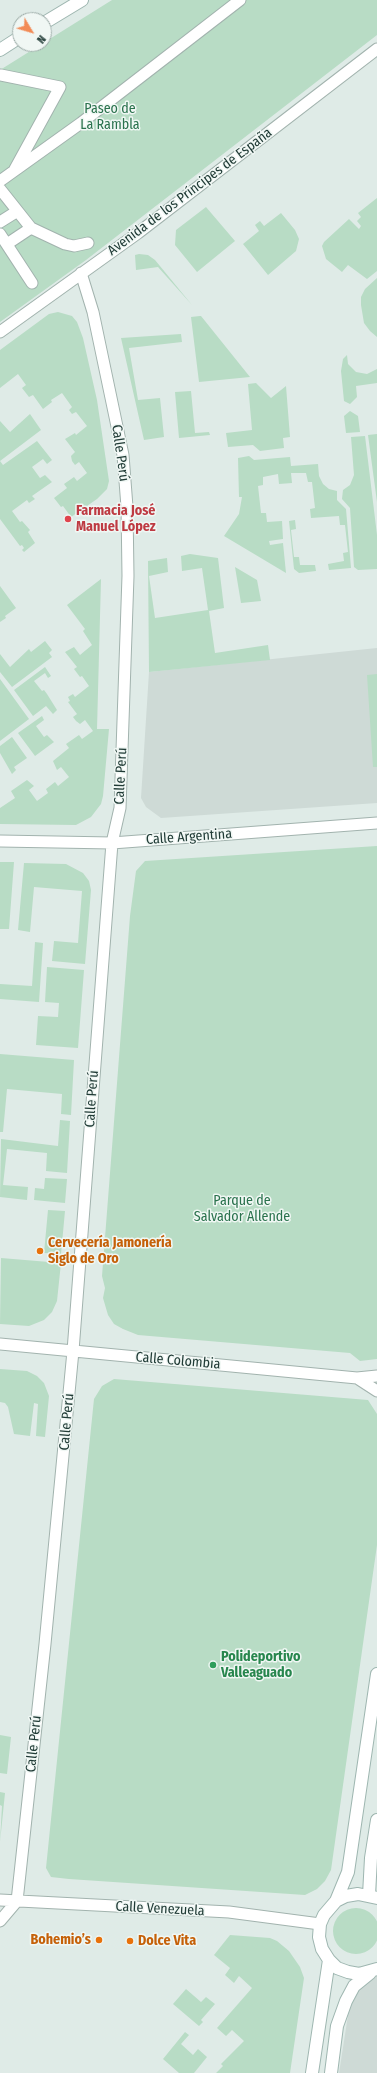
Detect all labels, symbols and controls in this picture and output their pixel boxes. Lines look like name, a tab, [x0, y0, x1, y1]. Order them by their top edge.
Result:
north arrow	[12, 12, 52, 52]
text: N	[34, 32, 48, 46]
park label: Paseo de La Rambla	[80, 101, 140, 134]
street label: Avenida de los Príncipes de España	[104, 125, 276, 259]
street label: Calle Perú	[108, 423, 132, 483]
place label: Farmacia José Manuel López	[76, 503, 156, 536]
marker: Farmacia José Manuel López	[63, 514, 73, 524]
street label: Calle Perú	[111, 747, 131, 805]
street label: Calle Argentina	[145, 826, 233, 848]
street label: Calle Perú	[82, 1070, 102, 1128]
park label: Parque de Salvador Allende	[194, 1193, 290, 1226]
place label: Cervecería Jamonería Siglo de Oro	[48, 1235, 172, 1268]
marker: Cervecería Jamonería Siglo de Oro	[35, 1246, 45, 1256]
street label: Calle Colombia	[135, 1349, 221, 1373]
street label: Calle Perú	[56, 1393, 78, 1451]
place label: Polideportivo Valleaguado	[221, 1649, 301, 1682]
marker: Polideportivo Valleaguado	[208, 1660, 218, 1670]
street label: Calle Perú	[23, 1715, 45, 1773]
street label: Calle Venezuela	[115, 1898, 205, 1920]
place label: Bohemio’s	[30, 1932, 91, 1948]
place label: Dolce Vita	[138, 1933, 196, 1949]
marker: Bohemio’s	[94, 1935, 104, 1945]
marker: Dolce Vita	[125, 1936, 135, 1946]

